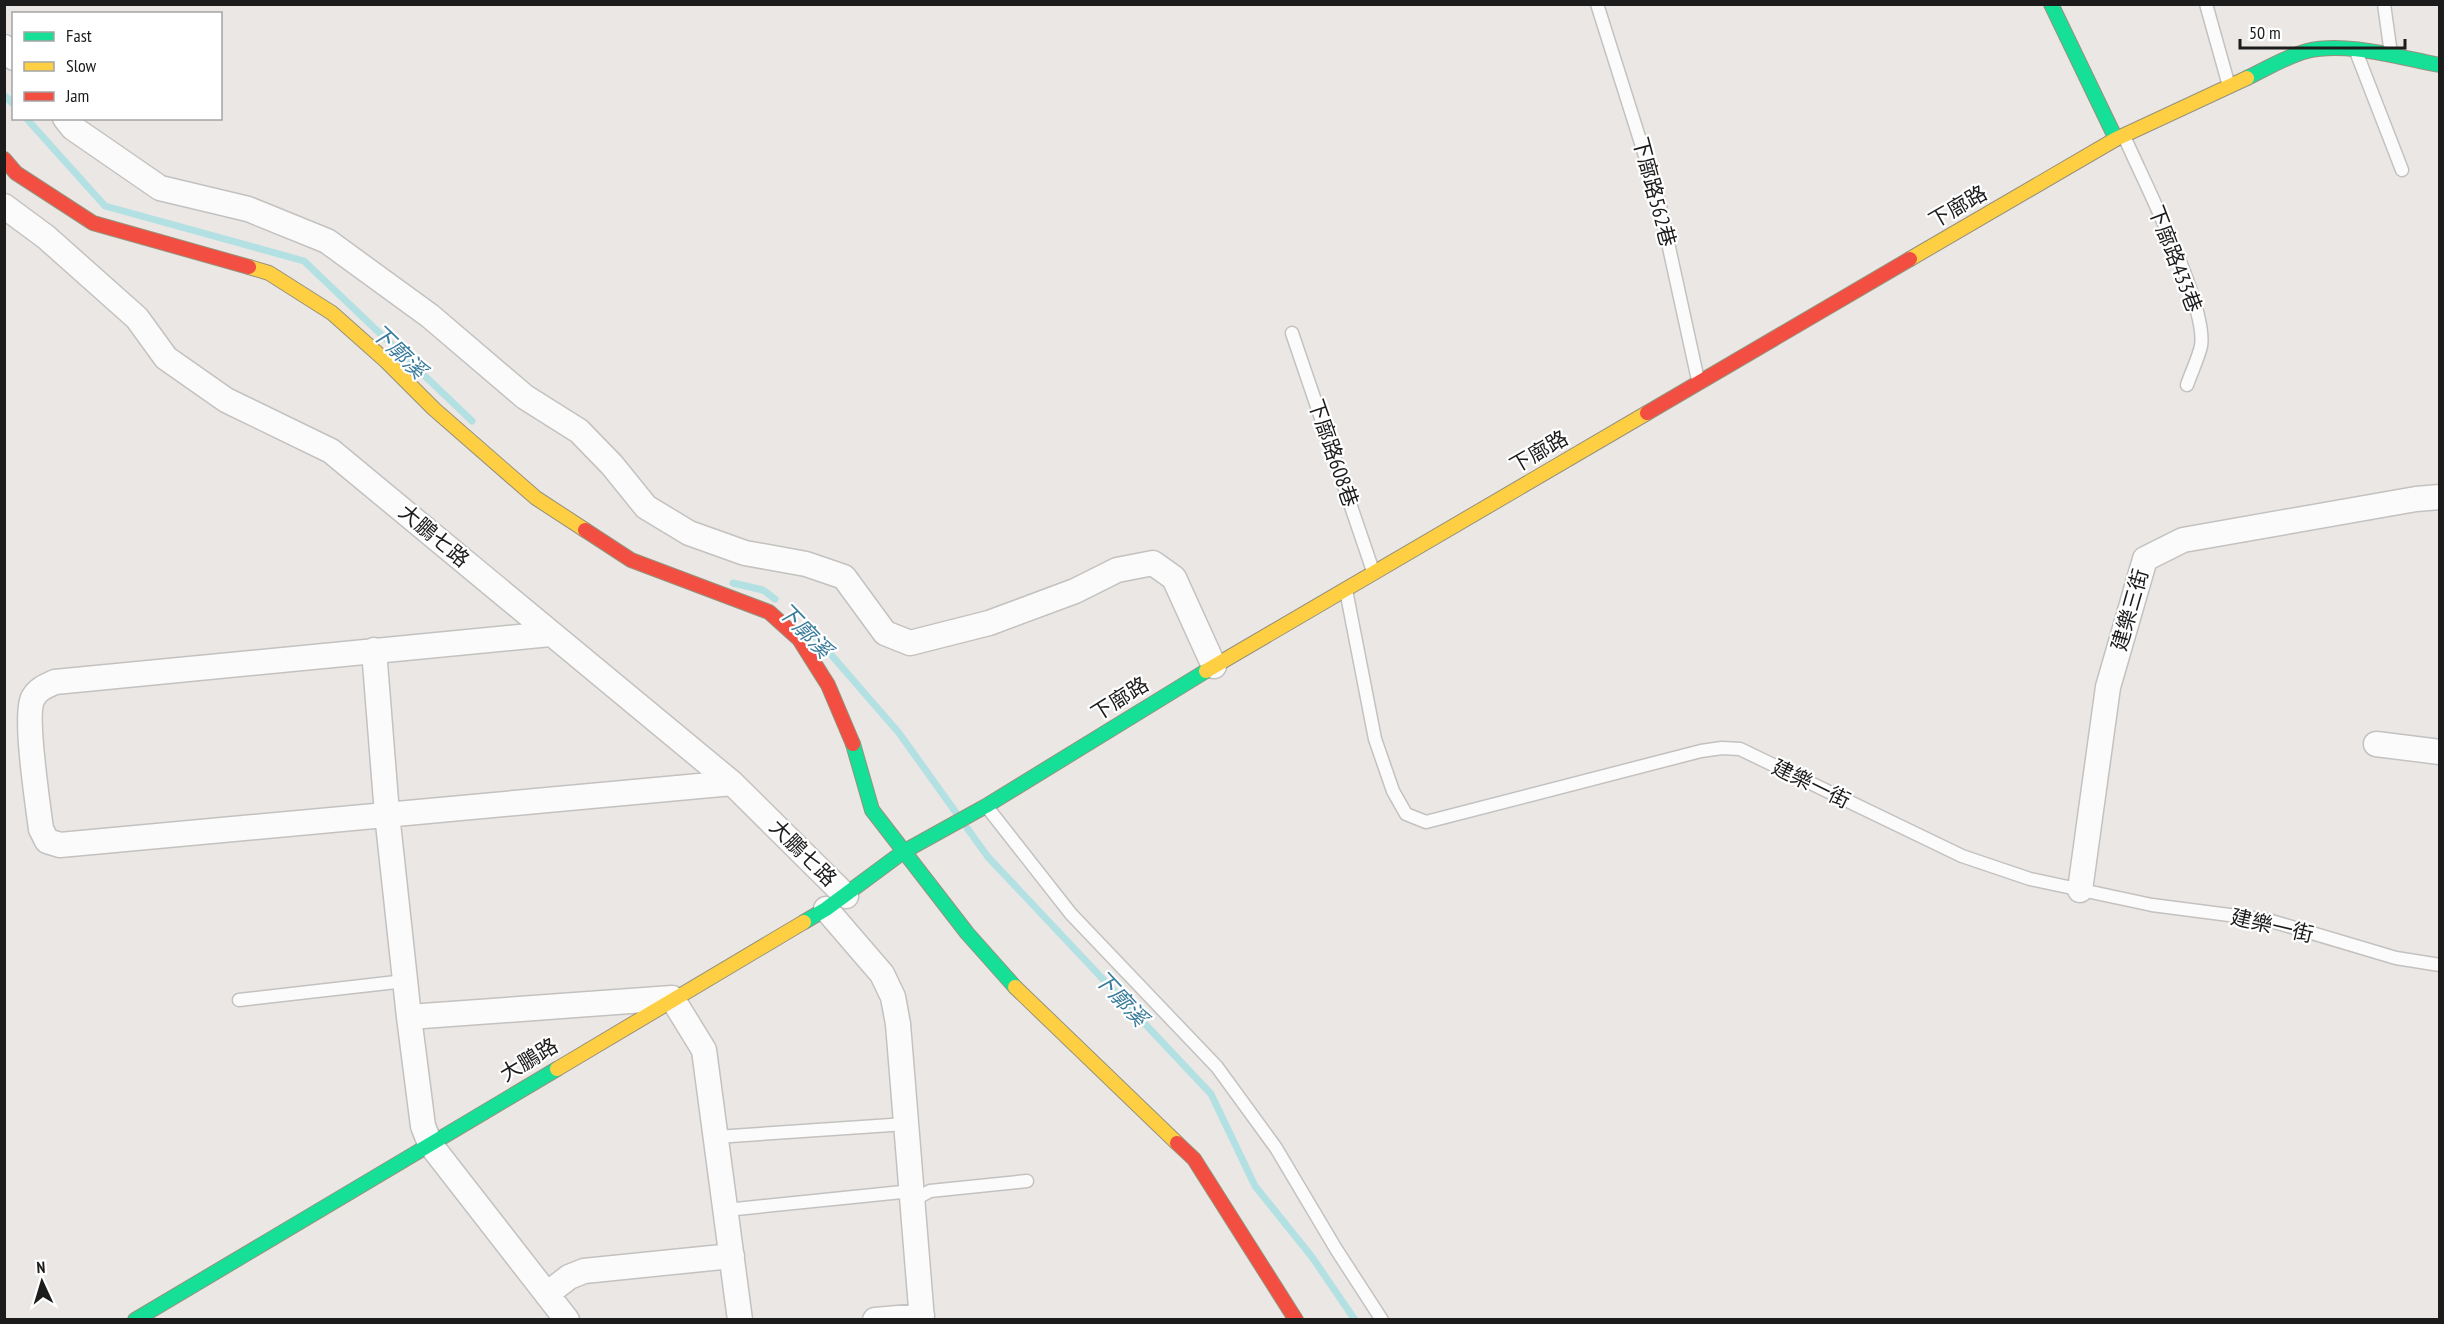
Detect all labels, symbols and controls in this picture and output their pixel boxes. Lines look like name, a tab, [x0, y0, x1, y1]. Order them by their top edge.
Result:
legend	[12, 12, 222, 120]
scale bar	[2240, 12, 2405, 50]
text: 50 m	[2249, 21, 2281, 44]
text: Fast	[66, 24, 92, 47]
text: Slow	[66, 54, 97, 77]
text: Jam	[65, 84, 89, 107]
street label: 下廍路562巷	[1627, 134, 1682, 250]
street label: 下廍路	[1924, 179, 1992, 234]
street label: 下廍路433巷	[2143, 202, 2208, 316]
water label: 下廓溪	[366, 318, 435, 386]
street label: 下廍路608巷	[1302, 395, 1365, 510]
street label: 下廍路	[1505, 424, 1573, 479]
street label: 大鵬七路	[393, 498, 475, 573]
street label: 建樂三街	[2105, 566, 2154, 654]
water label: 下廓溪	[772, 597, 840, 666]
street label: 下廍路	[1086, 670, 1154, 727]
street label: 建樂一街	[1768, 753, 1855, 814]
street label: 大鵬七路	[764, 813, 843, 892]
street label: 建樂一街	[2228, 903, 2316, 948]
water label: 下廓溪	[1088, 964, 1156, 1034]
street label: 大鵬路	[495, 1032, 563, 1087]
north arrow	[12, 1252, 72, 1312]
text: N	[36, 1257, 46, 1277]

